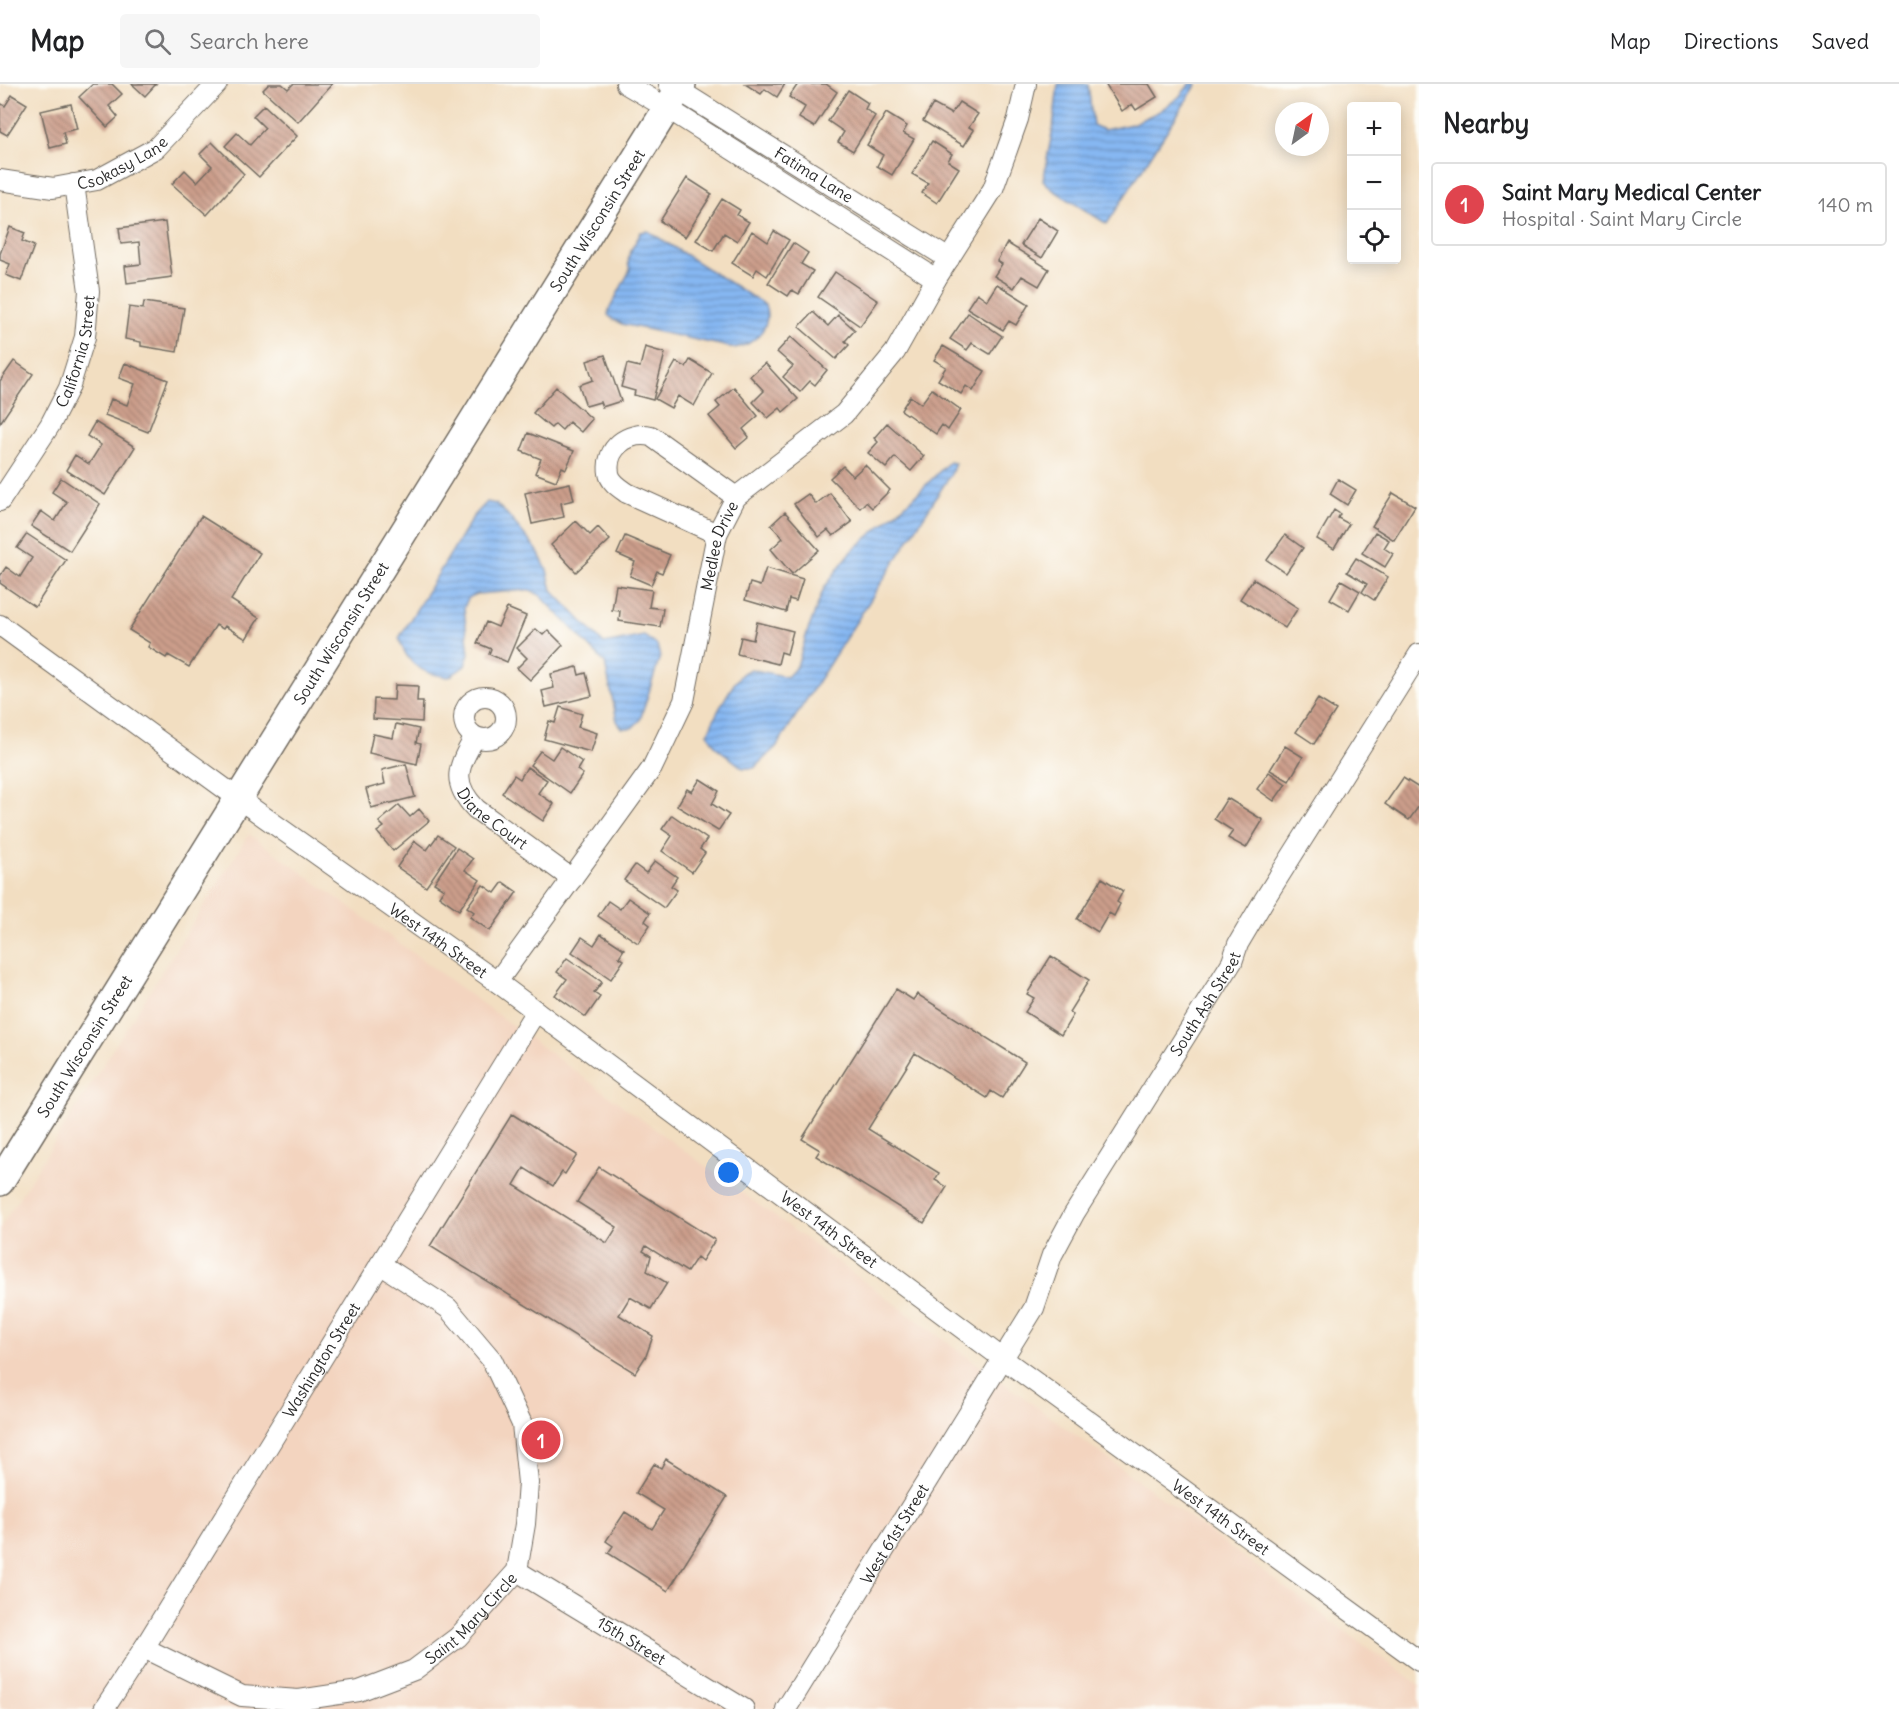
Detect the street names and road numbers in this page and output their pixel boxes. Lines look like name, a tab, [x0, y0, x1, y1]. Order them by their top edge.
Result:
street label: Csokasy Lane	[75, 132, 172, 193]
street label: Fatima Lane	[771, 143, 857, 207]
street label: South Wisconsin Street	[545, 145, 649, 295]
street label: California Street	[51, 294, 99, 411]
street label: Medlee Drive	[696, 497, 742, 592]
street label: South Wisconsin Street	[289, 558, 393, 708]
street label: Diane Court	[453, 784, 532, 854]
street label: West 14th Street	[385, 899, 492, 982]
street label: South Ash Street	[1166, 949, 1245, 1060]
street label: South Wisconsin Street	[33, 971, 137, 1121]
street label: West 14th Street	[777, 1187, 882, 1272]
street label: Washington Street	[278, 1298, 365, 1421]
street label: West 14th Street	[1168, 1475, 1274, 1559]
street label: West 61st Street	[856, 1480, 933, 1588]
street label: Saint Mary Circle	[421, 1568, 521, 1668]
street label: 15th Street	[594, 1612, 670, 1669]

